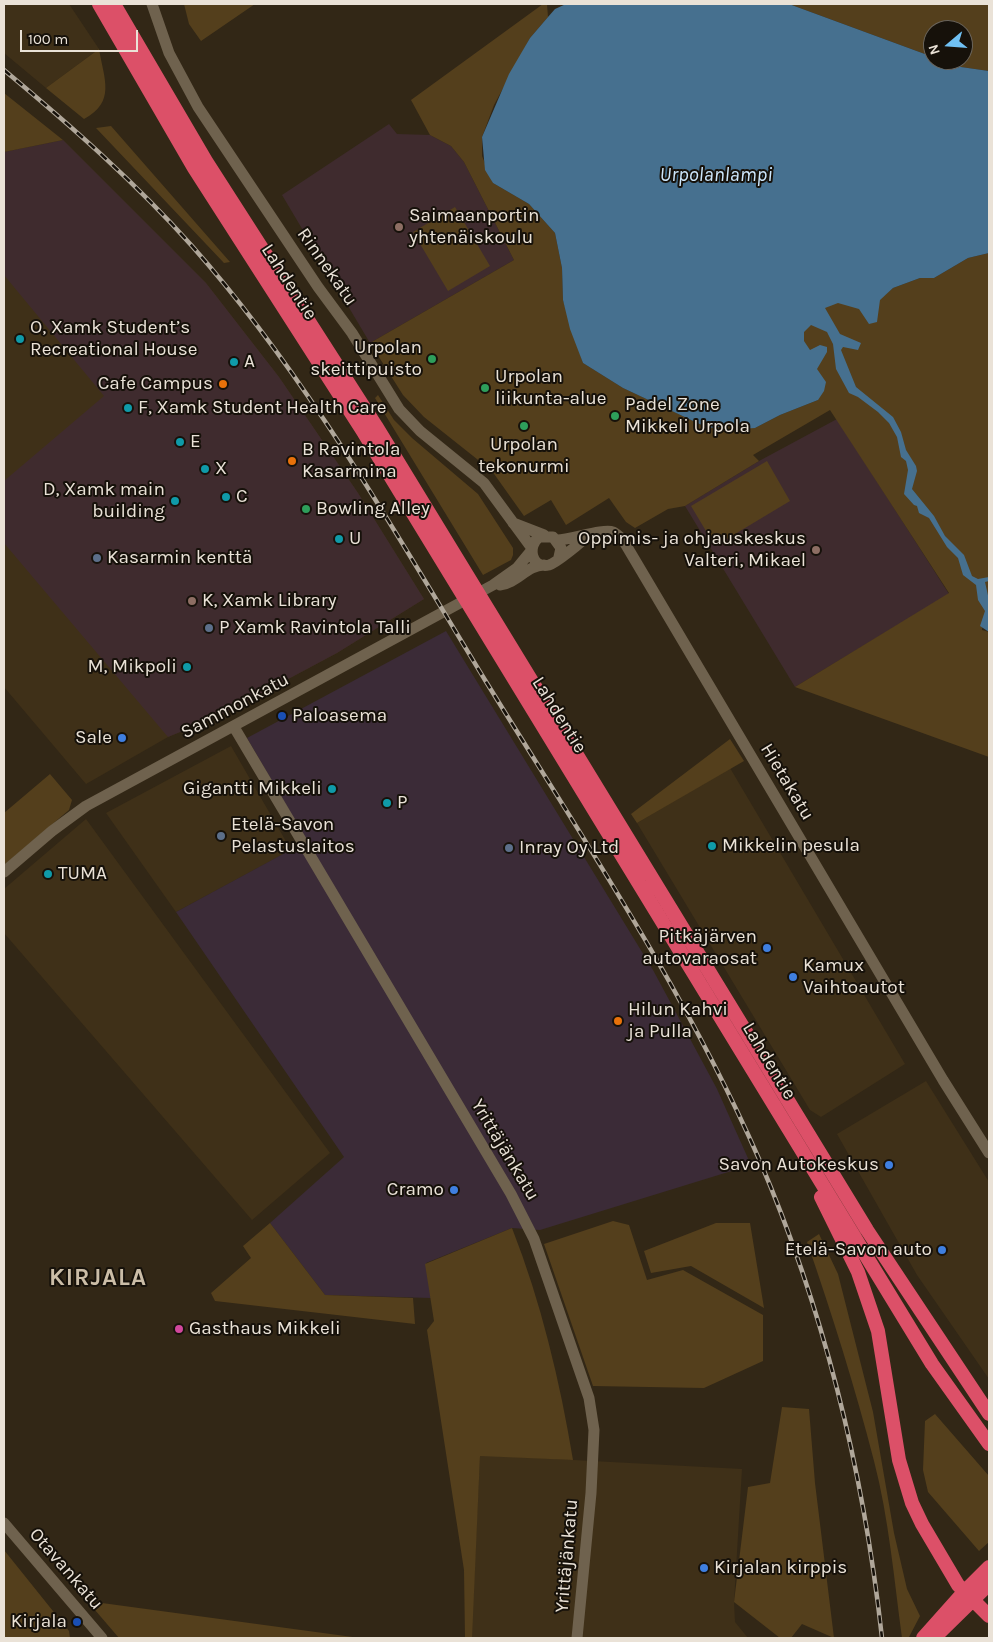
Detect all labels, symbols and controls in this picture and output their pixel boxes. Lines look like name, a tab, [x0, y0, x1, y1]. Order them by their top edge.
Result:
scale bar	[22, 20, 140, 52]
north arrow	[923, 20, 973, 70]
text: 100 m	[28, 30, 68, 48]
text: N	[925, 42, 944, 57]
water label: Urpolanlampi	[659, 163, 773, 187]
place label: Saimaanportin yhtenäiskoulu	[409, 205, 539, 249]
marker: Saimaanportin yhtenäiskoulu	[393, 221, 405, 233]
street label: Rinnekatu	[292, 224, 362, 310]
street label: Lahdentie	[256, 240, 322, 324]
place label: O, Xamk Student’s Recreational House	[30, 317, 198, 361]
marker: O, Xamk Student’s Recreational House	[14, 333, 26, 345]
place label: Urpolan skeittipuisto	[310, 337, 422, 381]
place label: A	[244, 351, 255, 373]
marker: Urpolan skeittipuisto	[426, 353, 438, 365]
marker: A	[228, 356, 240, 368]
place label: Urpolan liikunta-alue	[495, 366, 607, 410]
place label: Cafe Campus	[98, 373, 213, 395]
marker: Cafe Campus	[217, 378, 229, 390]
marker: Urpolan liikunta-alue	[479, 382, 491, 394]
place label: Padel Zone Mikkeli Urpola	[625, 394, 750, 438]
place label: F, Xamk Student Health Care	[138, 397, 386, 419]
marker: F, Xamk Student Health Care	[122, 402, 134, 414]
marker: Padel Zone Mikkeli Urpola	[609, 410, 621, 422]
marker: Urpolan tekonurmi	[518, 420, 530, 432]
place label: E	[190, 431, 201, 453]
place label: Urpolan tekonurmi	[478, 434, 570, 478]
marker: E	[174, 436, 186, 448]
place label: B Ravintola Kasarmina	[302, 439, 400, 483]
marker: B Ravintola Kasarmina	[286, 455, 298, 467]
place label: X	[215, 458, 227, 480]
marker: X	[199, 463, 211, 475]
place label: D, Xamk main building	[43, 479, 165, 523]
place label: C	[236, 486, 248, 508]
marker: C	[220, 491, 232, 503]
marker: D, Xamk main building	[169, 495, 181, 507]
place label: Bowling Alley	[316, 498, 430, 520]
marker: Bowling Alley	[300, 503, 312, 515]
place label: U	[349, 528, 361, 550]
place label: Oppimis- ja ohjauskeskus Valteri, Mikael	[578, 528, 806, 572]
marker: U	[333, 533, 345, 545]
marker: Oppimis- ja ohjauskeskus Valteri, Mikael	[810, 544, 822, 556]
place label: Kasarmin kenttä	[107, 547, 252, 569]
marker: Kasarmin kenttä	[91, 552, 103, 564]
place label: K, Xamk Library	[202, 590, 337, 612]
marker: K, Xamk Library	[186, 595, 198, 607]
place label: P Xamk Ravintola Talli	[219, 617, 411, 639]
marker: P Xamk Ravintola Talli	[203, 622, 215, 634]
place label: M, Mikpoli	[87, 656, 177, 678]
marker: M, Mikpoli	[181, 661, 193, 673]
street label: Sammonkatu	[177, 668, 293, 744]
street label: Lahdentie	[527, 673, 591, 757]
place label: Paloasema	[292, 705, 387, 727]
marker: Paloasema	[276, 710, 288, 722]
place label: Sale	[75, 727, 112, 749]
marker: Sale	[116, 732, 128, 744]
street label: Hietakatu	[755, 739, 819, 825]
place label: Gigantti Mikkeli	[183, 778, 322, 800]
marker: Gigantti Mikkeli	[326, 783, 338, 795]
place label: P	[397, 792, 408, 814]
marker: P	[381, 797, 393, 809]
place label: Etelä-Savon Pelastuslaitos	[231, 814, 355, 858]
marker: Etelä-Savon Pelastuslaitos	[215, 830, 227, 842]
place label: Mikkelin pesula	[722, 835, 860, 857]
place label: Inray Oy Ltd	[519, 837, 619, 859]
marker: Mikkelin pesula	[706, 840, 718, 852]
marker: Inray Oy Ltd	[503, 842, 515, 854]
place label: TUMA	[58, 863, 107, 885]
marker: TUMA	[42, 868, 54, 880]
place label: Pitkäjärven autovaraosat	[642, 926, 757, 970]
marker: Pitkäjärven autovaraosat	[761, 942, 773, 954]
place label: Kamux Vaihtoautot	[803, 955, 905, 999]
marker: Kamux Vaihtoautot	[787, 971, 799, 983]
place label: Hilun Kahvi ja Pulla	[628, 999, 728, 1043]
marker: Hilun Kahvi ja Pulla	[612, 1015, 624, 1027]
street label: Lahdentie	[737, 1018, 801, 1104]
street label: Yrittäjänkatu	[466, 1095, 544, 1205]
place label: Savon Autokeskus	[719, 1154, 879, 1176]
marker: Savon Autokeskus	[883, 1159, 895, 1171]
place label: Cramo	[387, 1179, 444, 1201]
marker: Cramo	[448, 1184, 460, 1196]
place label: Etelä-Savon auto	[785, 1239, 932, 1261]
marker: Etelä-Savon auto	[936, 1244, 948, 1256]
district label: KIRJALA	[48, 1264, 148, 1292]
place label: Gasthaus Mikkeli	[189, 1318, 341, 1340]
marker: Gasthaus Mikkeli	[173, 1323, 185, 1335]
street label: Yrittäjänkatu	[551, 1498, 583, 1614]
street label: Otavankatu	[24, 1523, 108, 1615]
place label: Kirjalan kirppis	[714, 1557, 847, 1579]
marker: Kirjalan kirppis	[698, 1562, 710, 1574]
place label: Kirjala	[11, 1611, 67, 1633]
marker: Kirjala	[71, 1616, 83, 1628]

